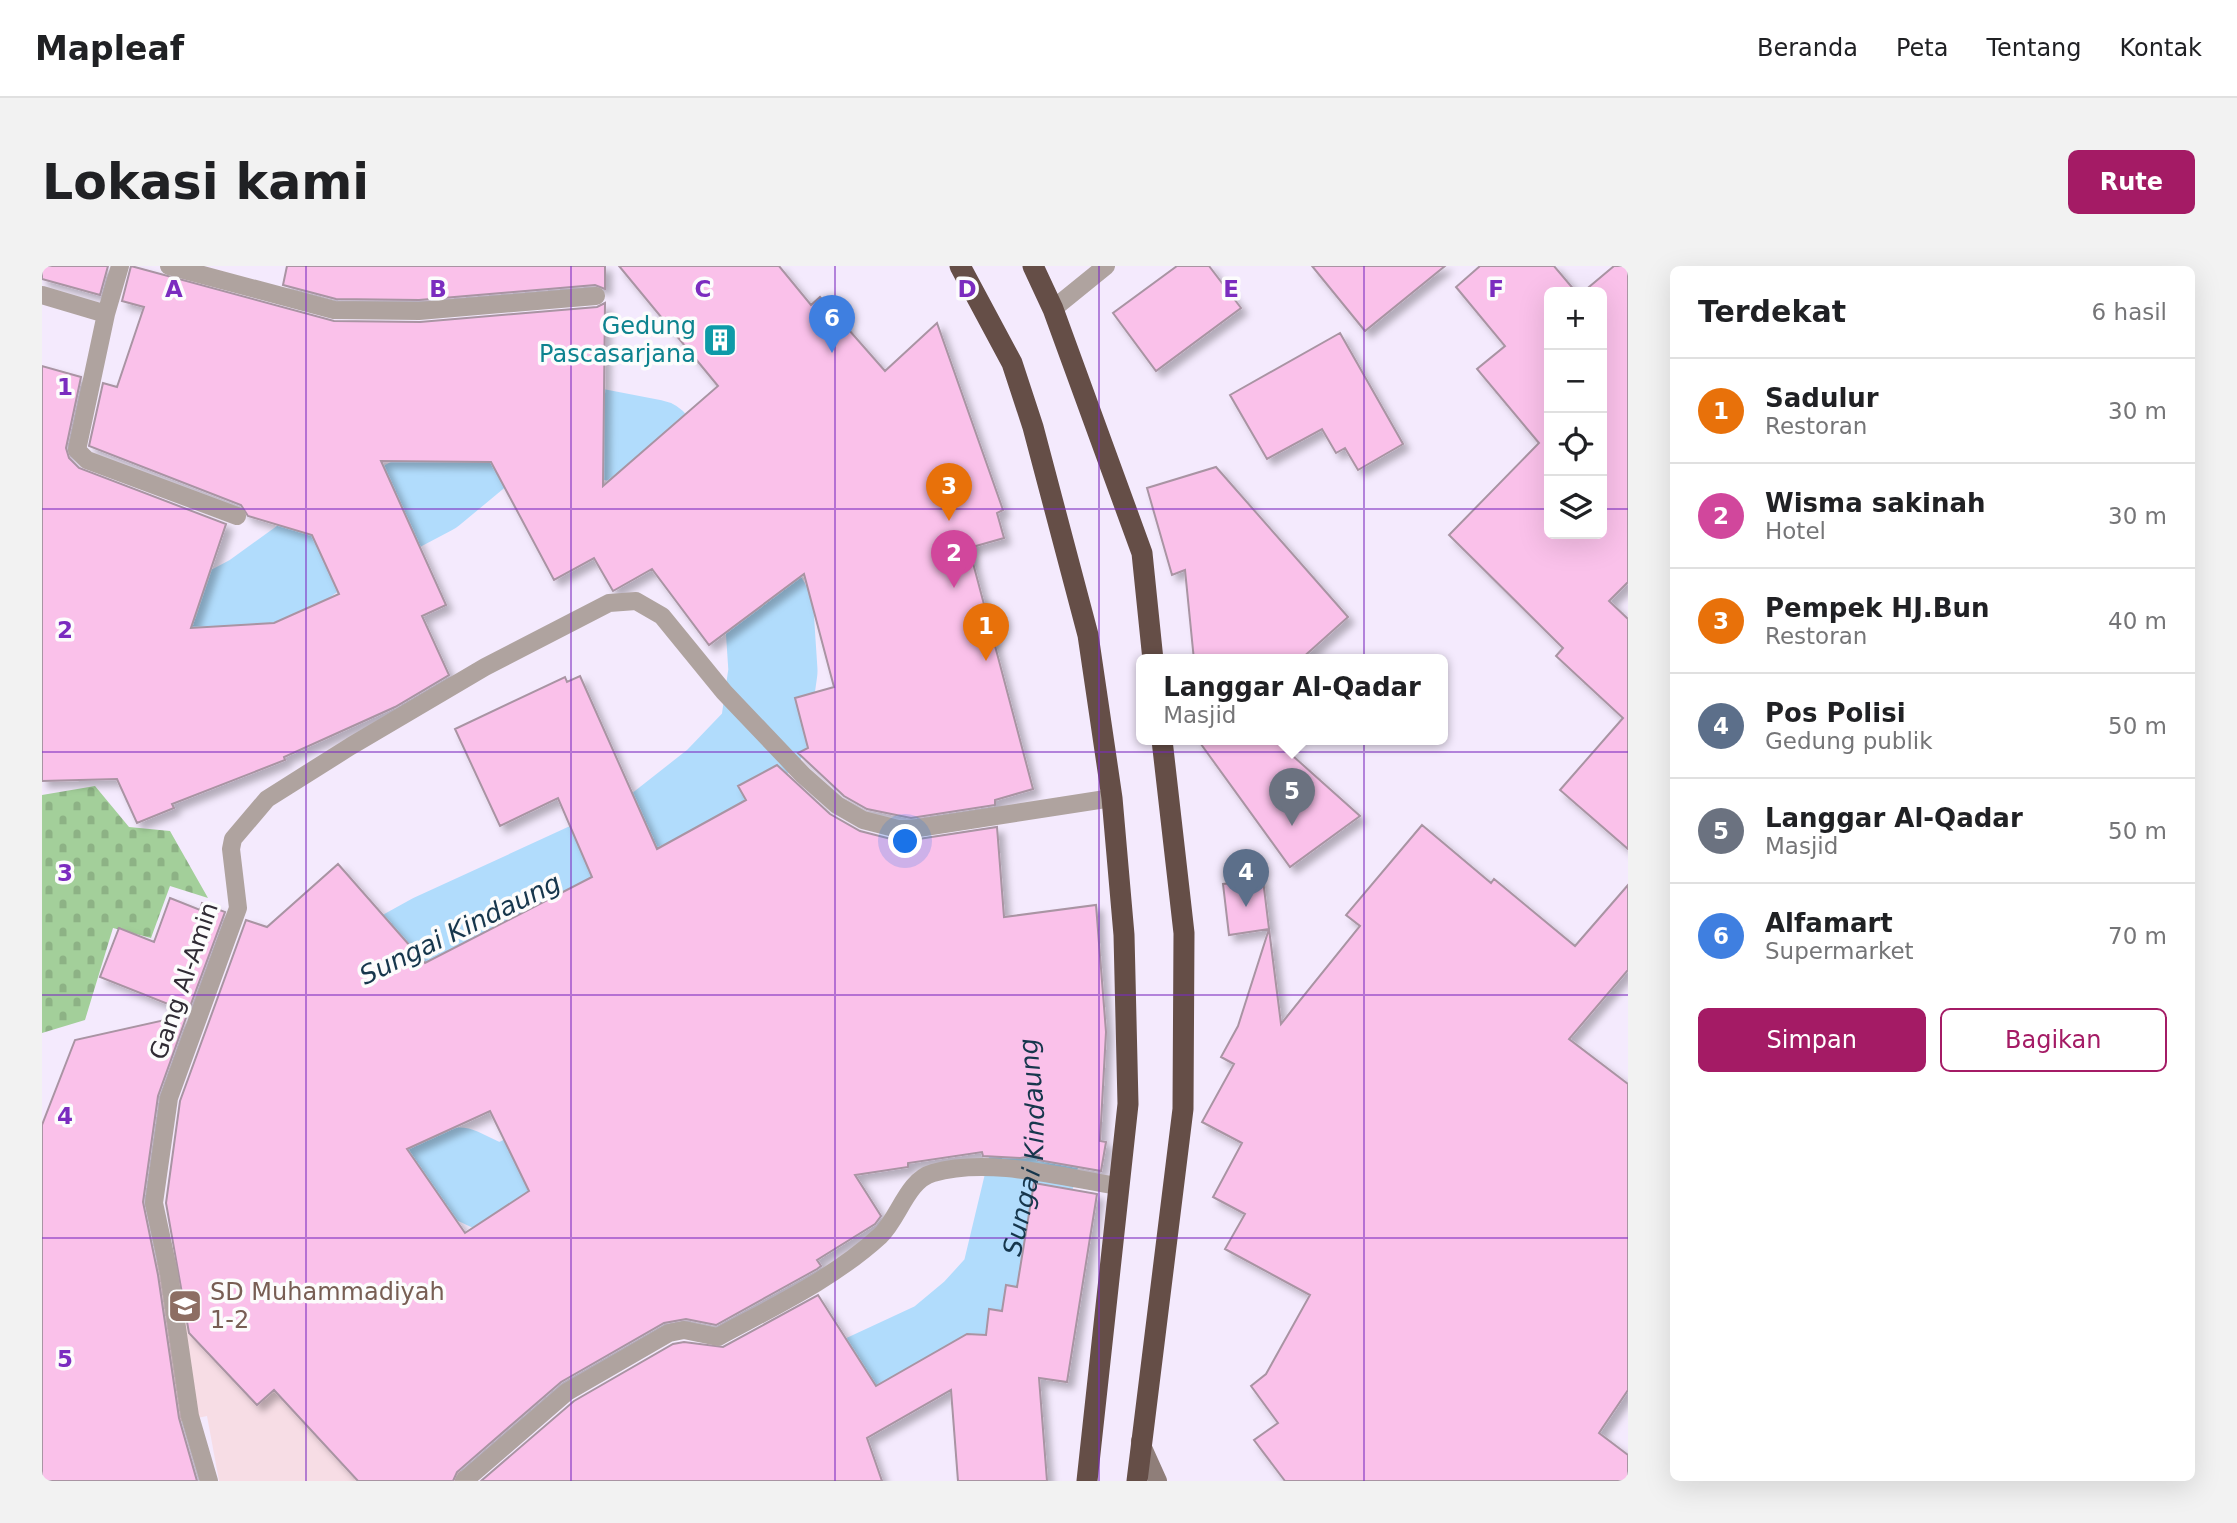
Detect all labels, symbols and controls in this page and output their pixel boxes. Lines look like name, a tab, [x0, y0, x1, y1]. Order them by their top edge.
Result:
text: Mapleaf	[35, 29, 184, 68]
text: Beranda	[1757, 34, 1858, 62]
text: Peta	[1896, 34, 1948, 62]
text: Tentang	[1986, 34, 2082, 62]
text: Kontak	[2120, 34, 2202, 62]
button: Rute	[2068, 150, 2195, 214]
text: Lokasi kami	[42, 154, 369, 211]
text: A	[165, 276, 183, 302]
text: B	[429, 276, 447, 302]
text: C	[695, 276, 711, 302]
text: D	[957, 276, 977, 302]
text: E	[1223, 276, 1239, 302]
text: F	[1488, 276, 1504, 302]
map controls	[1544, 287, 1607, 539]
button: +	[1544, 287, 1607, 350]
text: Terdekat	[1698, 294, 1846, 329]
pin: 6	[809, 295, 855, 353]
text: 6 hasil	[2092, 299, 2167, 325]
place label: Gedung Pascasarjana	[539, 312, 696, 368]
building icon: Gedung Pascasarjana	[701, 321, 739, 359]
button: −	[1544, 350, 1607, 413]
text: 1	[57, 374, 73, 400]
text: Sadulur	[1765, 383, 1879, 413]
text: 1	[1713, 398, 1729, 424]
text: 30 m	[2108, 398, 2167, 424]
button: locate	[1544, 413, 1607, 476]
text: Restoran	[1765, 413, 1867, 439]
pin: 3	[926, 463, 972, 521]
button: layers	[1544, 476, 1607, 539]
text: Wisma sakinah	[1765, 488, 1986, 518]
text: 2	[1713, 503, 1729, 529]
text: 30 m	[2108, 503, 2167, 529]
text: Hotel	[1765, 518, 1826, 544]
pin: 2	[931, 530, 977, 588]
text: Pempek HJ.Bun	[1765, 593, 1990, 623]
pin: 1	[963, 603, 1009, 661]
text: 3	[1713, 608, 1729, 634]
text: 40 m	[2108, 608, 2167, 634]
text: 2	[57, 617, 73, 643]
text: Restoran	[1765, 623, 1867, 649]
popup	[1136, 654, 1448, 745]
text: Langgar Al-Qadar	[1163, 672, 1421, 702]
text: Pos Polisi	[1765, 698, 1906, 728]
text: Masjid	[1163, 702, 1236, 728]
text: 4	[1713, 713, 1729, 739]
text: 50 m	[2108, 713, 2167, 739]
text: Gedung publik	[1765, 728, 1933, 754]
pin: 5	[1269, 768, 1315, 826]
text: Langgar Al-Qadar	[1765, 803, 2023, 833]
text: 5	[1713, 818, 1729, 844]
text: 50 m	[2108, 818, 2167, 844]
your location	[888, 824, 922, 858]
text: Masjid	[1765, 833, 1838, 859]
pin: 4	[1223, 849, 1269, 907]
text: 3	[57, 860, 73, 886]
water label: Sungai Kindaung	[355, 867, 565, 991]
street label: Gang Al-Amin	[144, 899, 224, 1063]
text: Alfamart	[1765, 908, 1893, 938]
text: 6	[1713, 923, 1729, 949]
text: 70 m	[2108, 923, 2167, 949]
text: Supermarket	[1765, 938, 1914, 964]
button: Simpan	[1698, 1008, 1926, 1072]
button: Bagikan	[1940, 1008, 2167, 1072]
water label: Sungai Kindaung	[997, 1037, 1050, 1259]
text: 4	[57, 1103, 73, 1129]
place label: SD Muhammadiyah 1-2	[210, 1278, 445, 1334]
school or university icon: SD Muhammadiyah 1-2	[166, 1287, 204, 1325]
text: 5	[57, 1346, 73, 1372]

